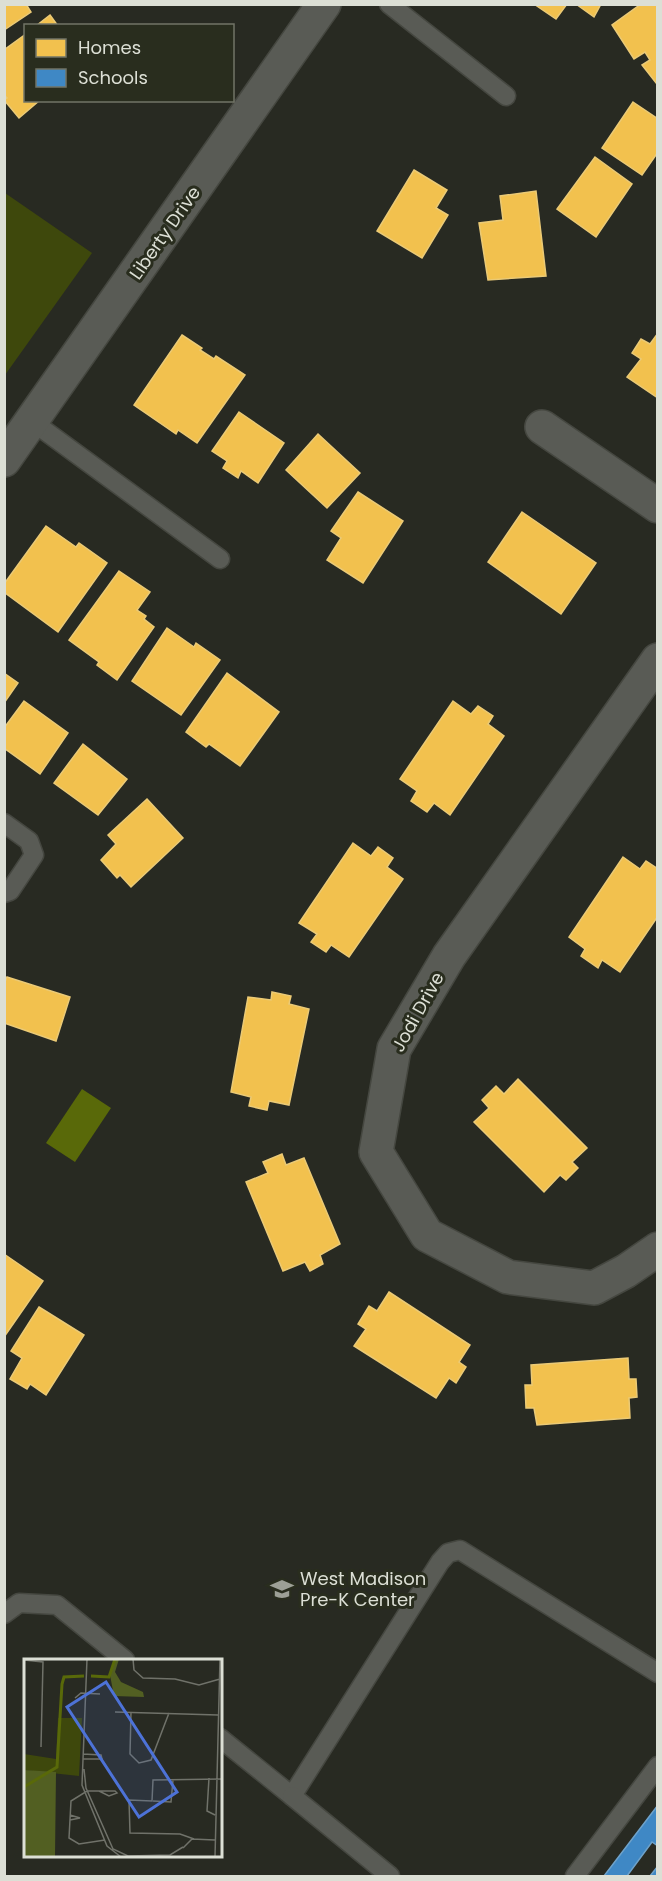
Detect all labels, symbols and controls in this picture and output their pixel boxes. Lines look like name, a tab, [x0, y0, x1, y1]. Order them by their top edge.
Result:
legend	[24, 24, 234, 102]
text: Homes	[78, 35, 141, 60]
text: Schools	[78, 65, 148, 90]
street label: Liberty Drive	[123, 181, 206, 284]
street label: Jodi Drive	[385, 967, 450, 1056]
place label: West Madison Pre-K Center	[300, 1566, 426, 1612]
school or university icon: West Madison Pre-K Center	[269, 1576, 295, 1602]
inset map	[24, 1659, 222, 1857]

